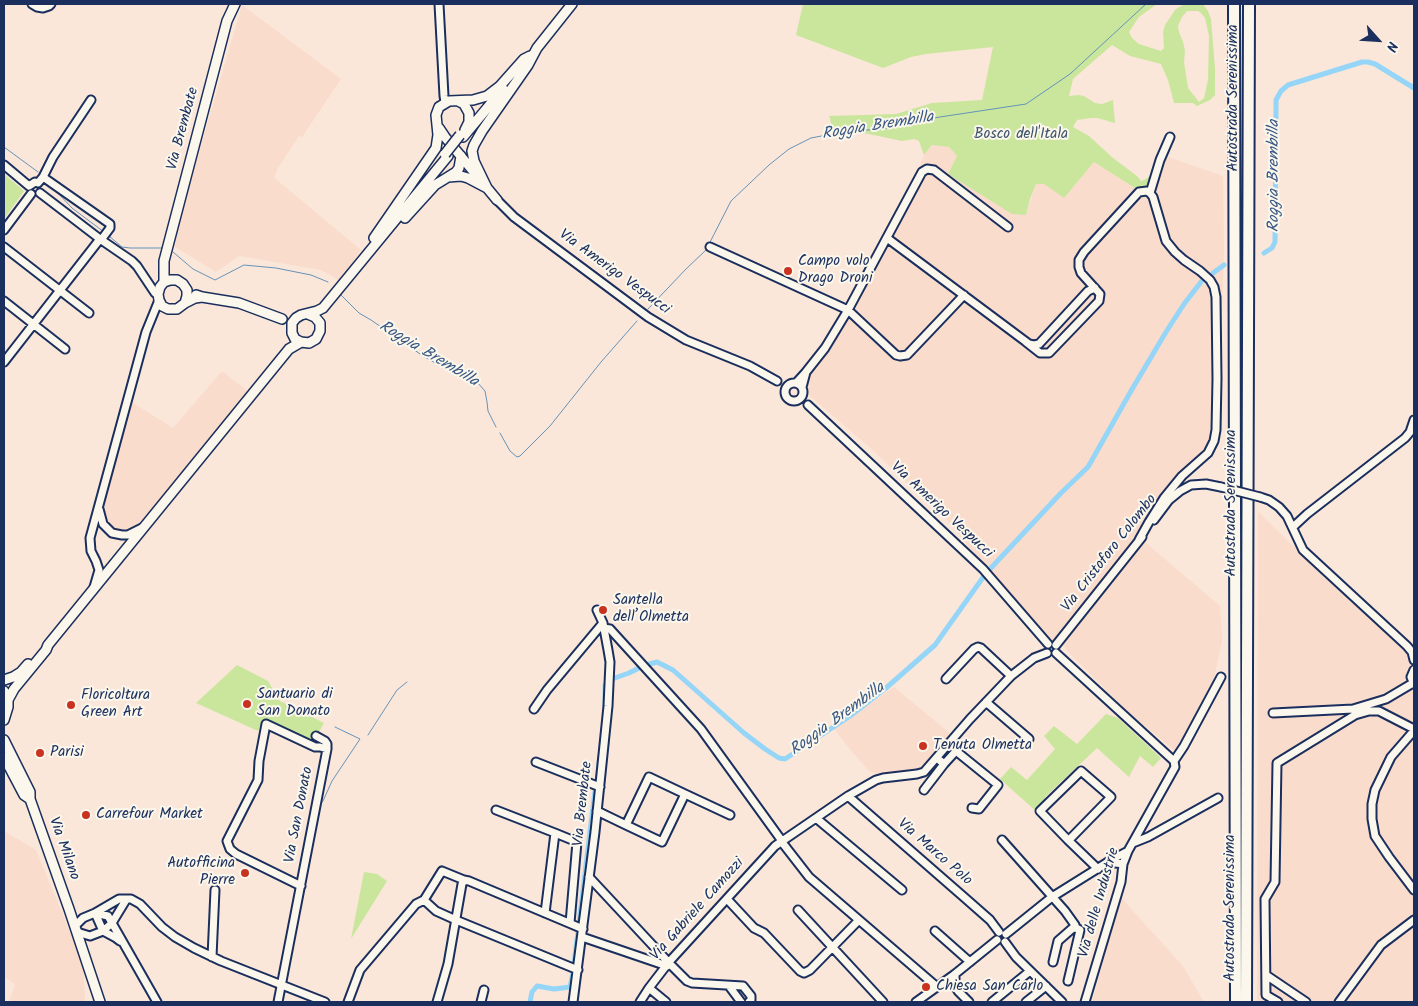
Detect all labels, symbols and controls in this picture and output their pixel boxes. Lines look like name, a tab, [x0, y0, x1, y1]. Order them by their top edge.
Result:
north arrow	[1353, 15, 1403, 65]
street label: Autostrada Serenissima	[1225, 25, 1243, 171]
text: N	[1380, 38, 1403, 55]
street label: Via Brembate	[164, 85, 204, 173]
water label: Roggia Brembilla	[821, 109, 935, 145]
water label: Roggia Brembilla	[1265, 120, 1285, 232]
park label: Bosco dell'Itala	[974, 126, 1068, 144]
street label: Via Amerigo Vespucci	[555, 227, 673, 319]
place label: Campo volo Drago Droni	[798, 253, 873, 288]
marker: Campo volo Drago Droni	[782, 265, 794, 277]
water label: Roggia Brembilla	[375, 318, 481, 392]
street label: Autostrada Serenissima	[1223, 430, 1241, 576]
street label: Via Amerigo Vespucci	[886, 459, 996, 563]
street label: Via Cristoforo Colombo	[1059, 492, 1161, 616]
place label: Santella dell’Olmetta	[613, 592, 689, 627]
marker: Santella dell’Olmetta	[597, 604, 609, 616]
water label: Roggia Brembilla	[787, 679, 889, 761]
place label: Santuario di San Donato	[257, 686, 332, 721]
place label: Floricoltura Green Art	[81, 687, 150, 722]
marker: Santuario di San Donato	[241, 698, 253, 710]
marker: Floricoltura Green Art	[65, 699, 77, 711]
place label: Tenuta Olmetta	[933, 737, 1032, 755]
marker: Tenuta Olmetta	[917, 740, 929, 752]
place label: Parisi	[50, 744, 84, 762]
marker: Parisi	[34, 747, 46, 759]
street label: Via Brembate	[571, 761, 597, 847]
street label: Via San Donato	[282, 765, 318, 865]
place label: Carrefour Market	[96, 806, 203, 824]
marker: Carrefour Market	[80, 809, 92, 821]
street label: Via Milano	[43, 815, 83, 883]
street label: Via Marco Polo	[893, 816, 975, 890]
street label: Autostrada Serenissima	[1222, 835, 1240, 981]
street label: Via delle Industrie	[1076, 846, 1124, 960]
place label: Autofficina Pierre	[167, 855, 235, 890]
street label: Via Gabriele Camozzi	[647, 855, 749, 965]
marker: Autofficina Pierre	[239, 867, 251, 879]
place label: Chiesa San Carlo	[936, 978, 1043, 996]
marker: Chiesa San Carlo	[920, 981, 932, 993]

